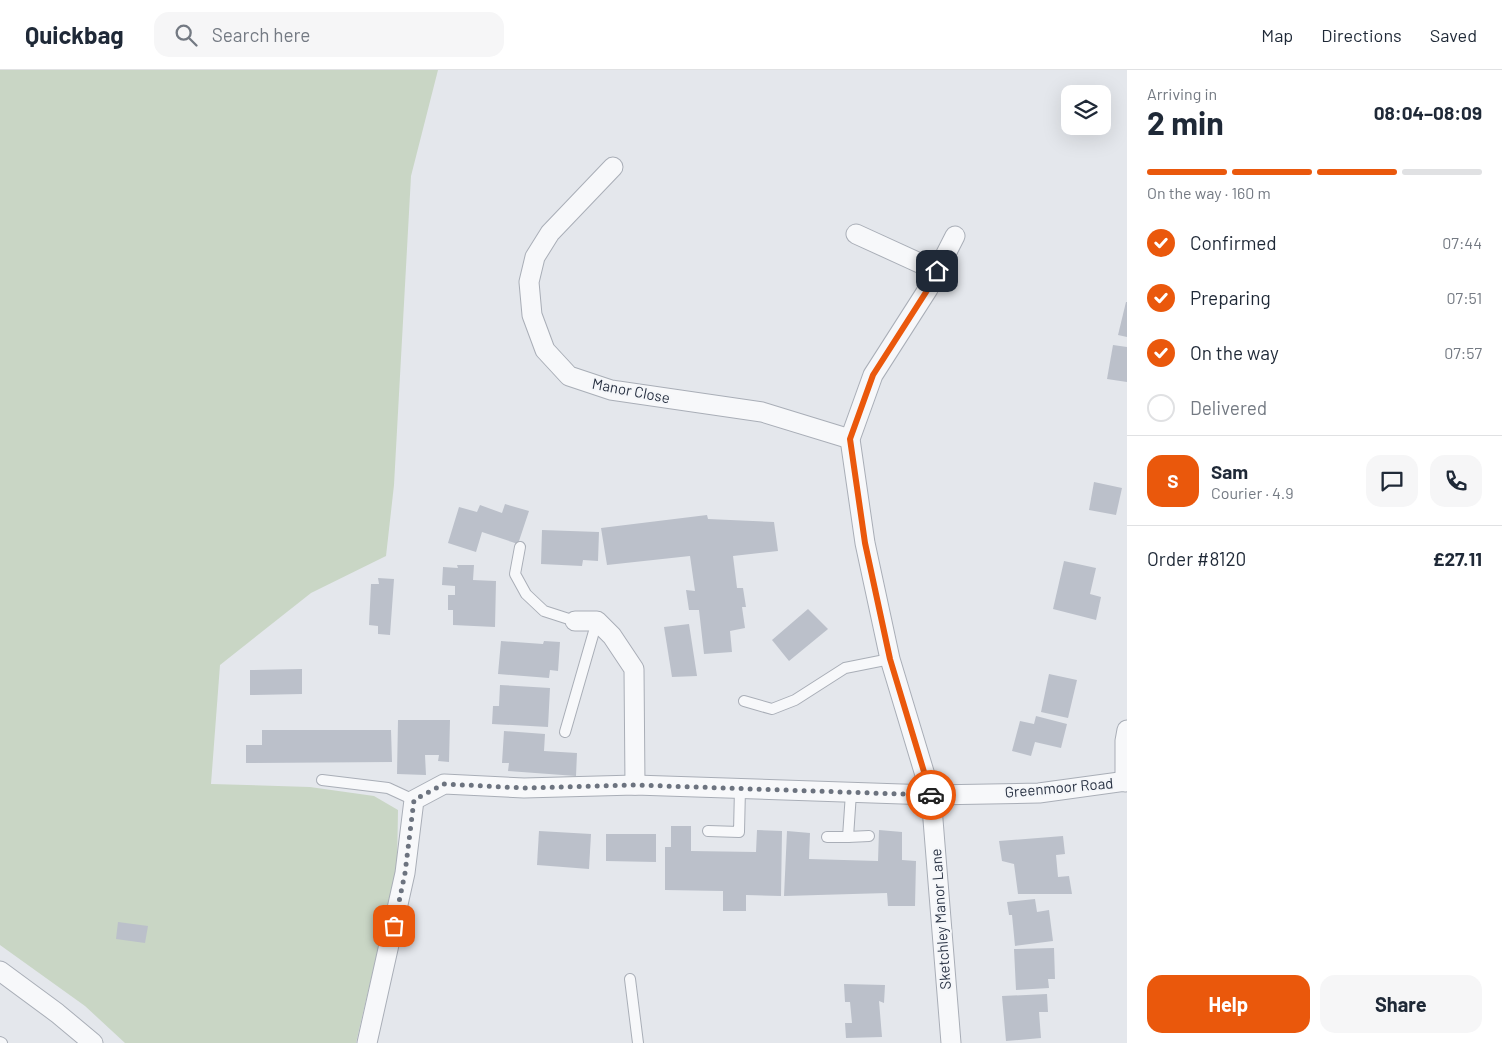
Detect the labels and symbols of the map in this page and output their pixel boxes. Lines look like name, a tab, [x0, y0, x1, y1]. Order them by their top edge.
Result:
pin	[916, 250, 958, 292]
street label: Manor Close	[591, 374, 672, 406]
courier	[906, 770, 956, 820]
street label: Greenmoor Road	[1004, 773, 1114, 801]
street label: Sketchley Manor Lane	[926, 848, 954, 990]
pin	[373, 905, 415, 947]

